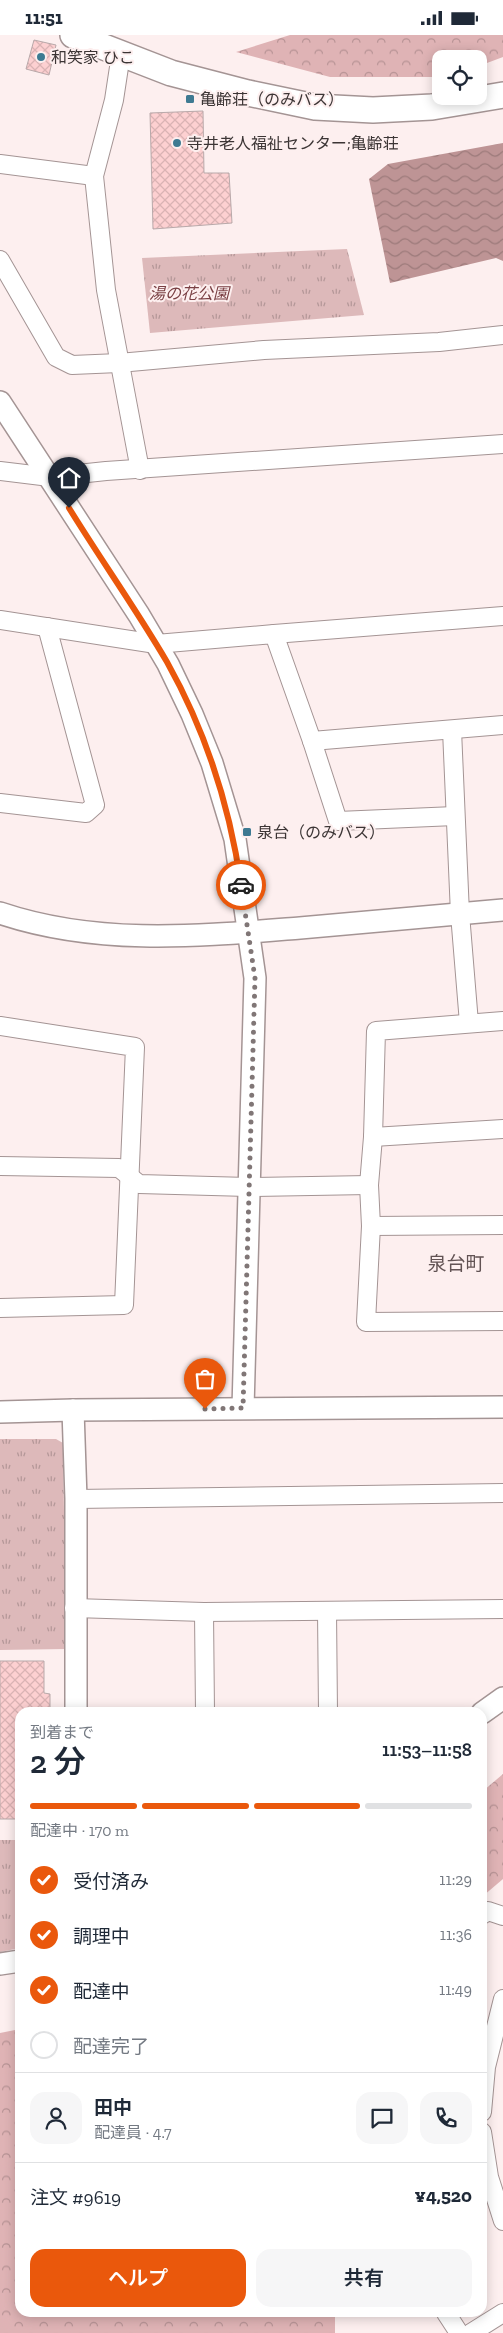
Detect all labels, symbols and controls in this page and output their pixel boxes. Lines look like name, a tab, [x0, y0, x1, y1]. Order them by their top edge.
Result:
text: 11:51	[25, 6, 63, 29]
place label: 和笑家 ひこ	[51, 48, 135, 67]
map controls	[432, 50, 487, 105]
button: locate	[432, 50, 487, 105]
marker: 和笑家 ひこ	[35, 51, 47, 63]
place label: 亀齢荘（のみバス）	[200, 90, 344, 109]
marker: 亀齢荘（のみバス）	[184, 93, 196, 105]
place label: 寺井老人福祉センター;亀齢荘	[187, 134, 399, 153]
marker: 寺井老人福祉センター;亀齢荘	[171, 137, 183, 149]
park label: 湯の花公園	[149, 284, 231, 303]
pin	[48, 457, 90, 508]
icon: home	[55, 464, 83, 492]
place label: 泉台（のみバス）	[257, 823, 385, 842]
marker: 泉台（のみバス）	[241, 826, 253, 838]
courier	[216, 860, 266, 910]
icon: car	[227, 871, 255, 899]
district label: 泉台町	[427, 1252, 485, 1275]
pin	[184, 1358, 226, 1409]
icon: bag	[191, 1365, 219, 1393]
text: 到着まで	[30, 1723, 94, 1742]
text: 11:53–11:58	[382, 1738, 472, 1761]
text: 2 分	[30, 1743, 85, 1781]
text: 配達中 · 170 m	[30, 1821, 129, 1840]
icon: check	[30, 1866, 58, 1894]
text: 受付済み	[73, 1870, 149, 1893]
text: 11:29	[439, 1870, 472, 1889]
icon: check	[30, 1921, 58, 1949]
text: 調理中	[73, 1925, 130, 1948]
text: 11:36	[440, 1925, 472, 1944]
icon: check	[30, 1976, 58, 2004]
text: 配達中	[73, 1980, 130, 2003]
text: 11:49	[439, 1980, 472, 1999]
text: 配達完了	[73, 2035, 149, 2058]
button: person	[30, 2092, 82, 2144]
button: chat	[356, 2092, 408, 2144]
button: phone	[420, 2092, 472, 2144]
text: 田中	[94, 2096, 132, 2119]
text: 配達員 · 4.7	[94, 2123, 172, 2142]
text: ¥4,520	[415, 2184, 472, 2207]
text: 注文 #9619	[30, 2186, 121, 2209]
button: ヘルプ	[30, 2249, 246, 2307]
button: 共有	[256, 2249, 472, 2307]

